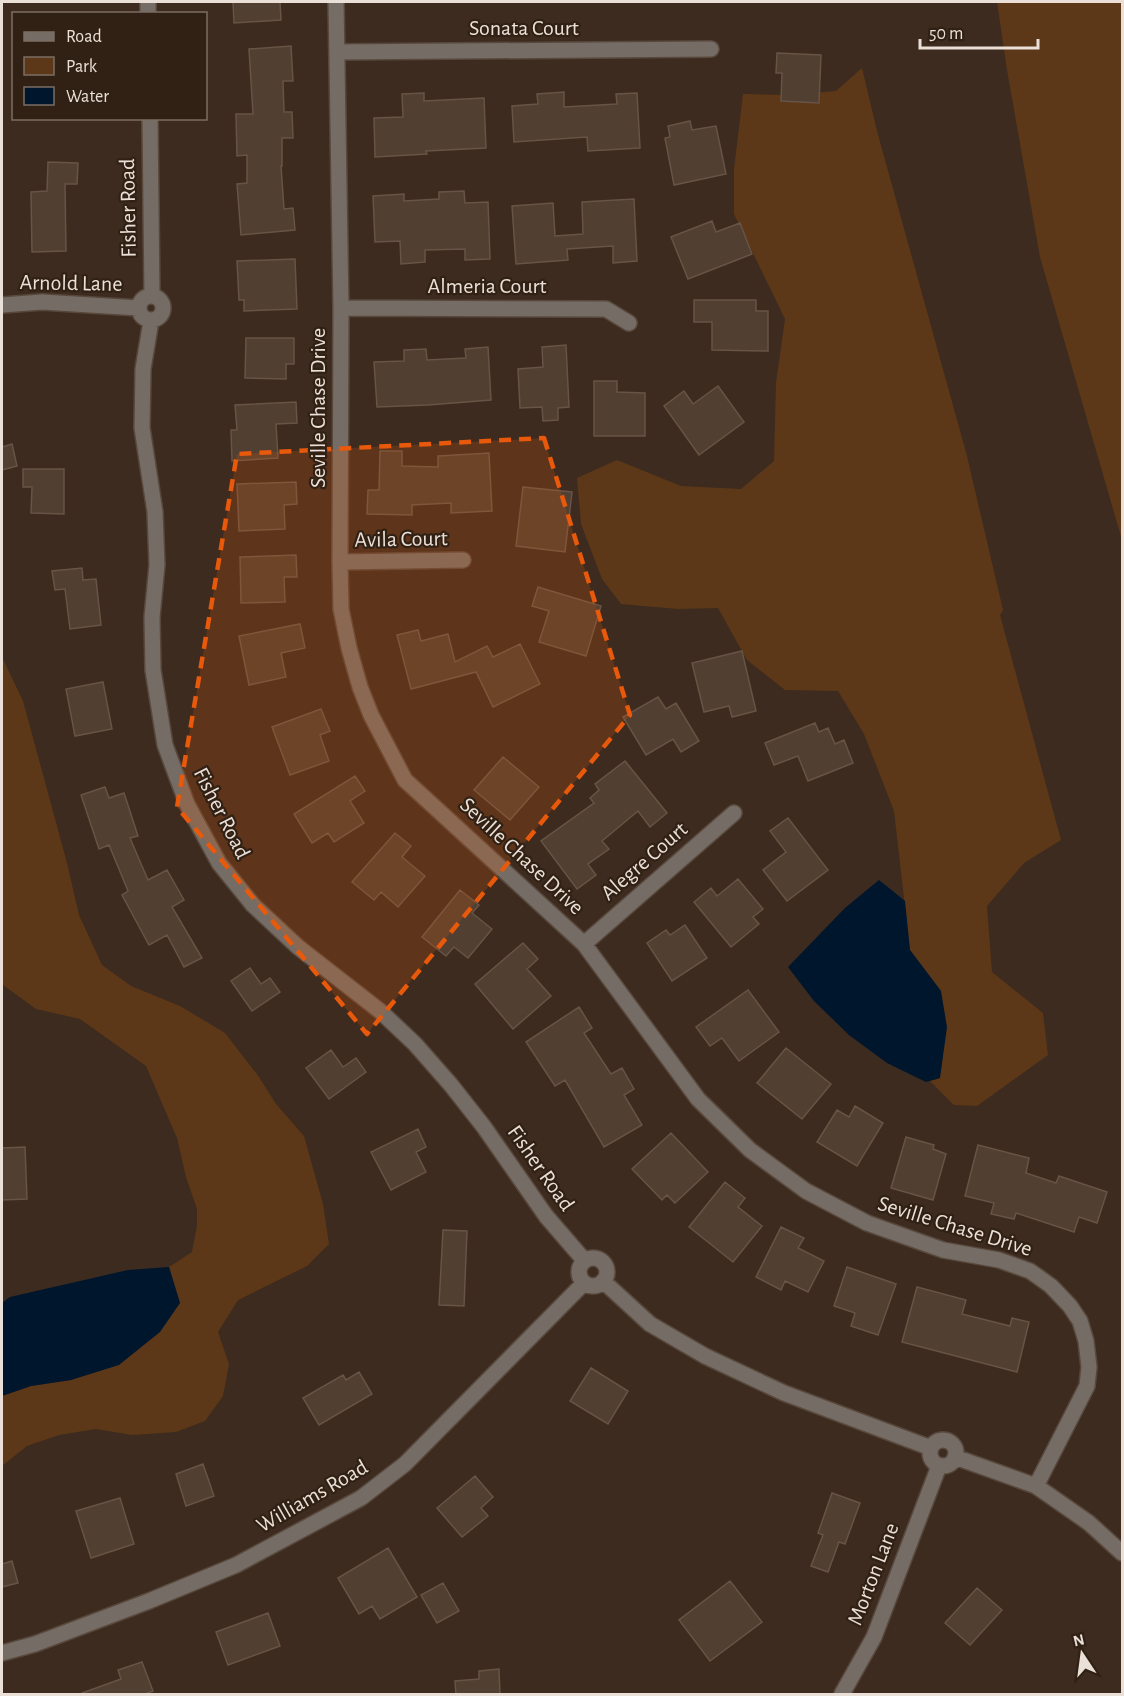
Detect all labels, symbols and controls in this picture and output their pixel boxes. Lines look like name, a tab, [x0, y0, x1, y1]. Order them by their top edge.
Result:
legend	[12, 12, 207, 120]
scale bar	[920, 12, 1038, 50]
street label: Sonata Court	[469, 17, 579, 39]
text: 50 m	[929, 25, 963, 43]
text: Road	[66, 28, 102, 46]
text: Park	[66, 58, 98, 76]
text: Water	[66, 88, 109, 106]
street label: Fisher Road	[116, 158, 140, 258]
street label: Arnold Lane	[19, 271, 123, 295]
street label: Almeria Court	[427, 275, 547, 297]
street label: Seville Chase Drive	[307, 328, 329, 488]
street label: Avila Court	[354, 527, 448, 551]
street label: Fisher Road	[190, 764, 254, 862]
street label: Seville Chase Drive	[456, 793, 588, 919]
street label: Alegre Court	[597, 818, 691, 904]
street label: Fisher Road	[504, 1121, 578, 1215]
street label: Seville Chase Drive	[875, 1192, 1035, 1260]
street label: Williams Road	[253, 1455, 371, 1537]
street label: Morton Lane	[843, 1520, 903, 1628]
north arrow	[1052, 1624, 1112, 1684]
text: N	[1072, 1631, 1086, 1649]

